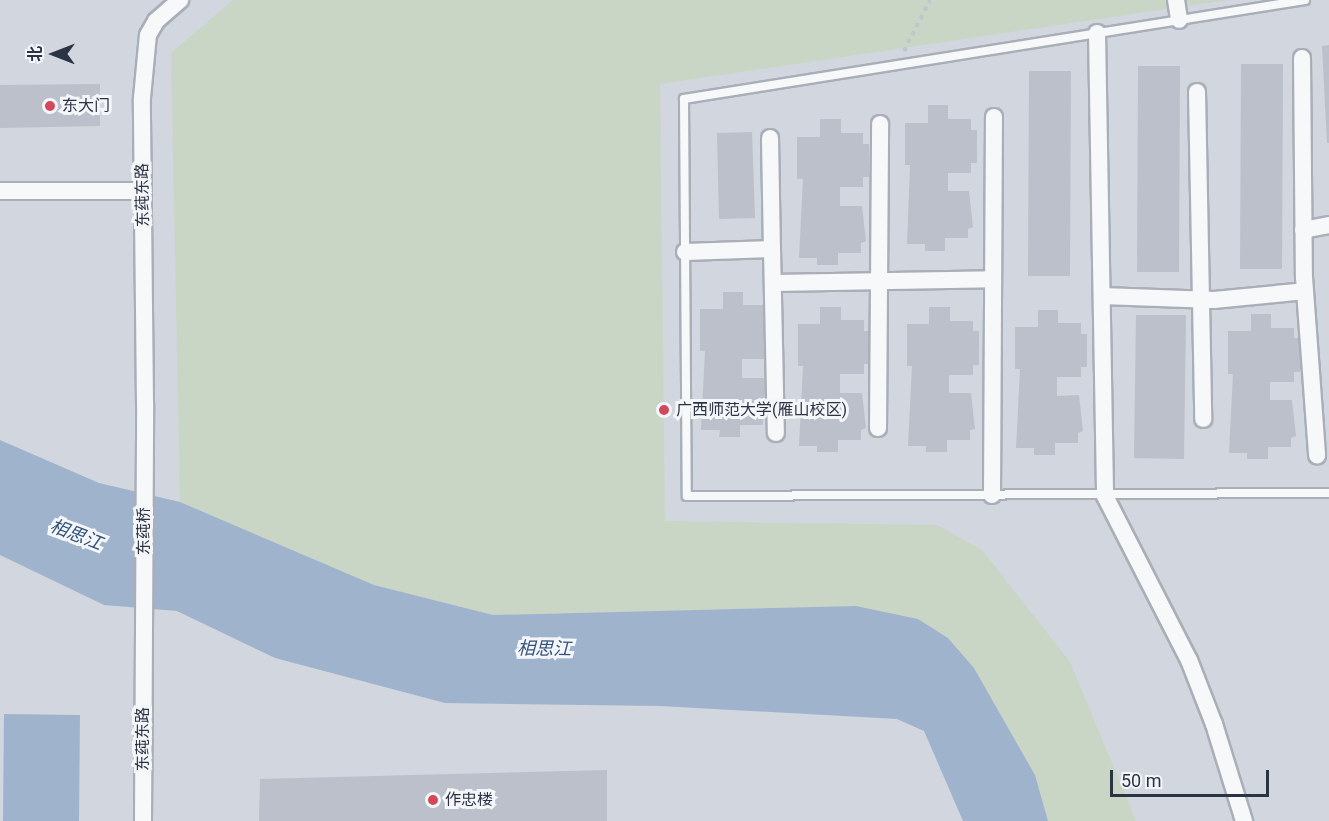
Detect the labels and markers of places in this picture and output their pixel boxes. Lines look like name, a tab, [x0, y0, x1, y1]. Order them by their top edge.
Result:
place label: 东大门	[62, 96, 110, 116]
marker: 东大门	[43, 99, 57, 113]
place label: 广西师范大学(雁山校区)	[676, 400, 847, 420]
marker: 广西师范大学(雁山校区)	[657, 403, 671, 417]
place label: 作忠楼	[445, 790, 493, 810]
marker: 作忠楼	[426, 793, 440, 807]

